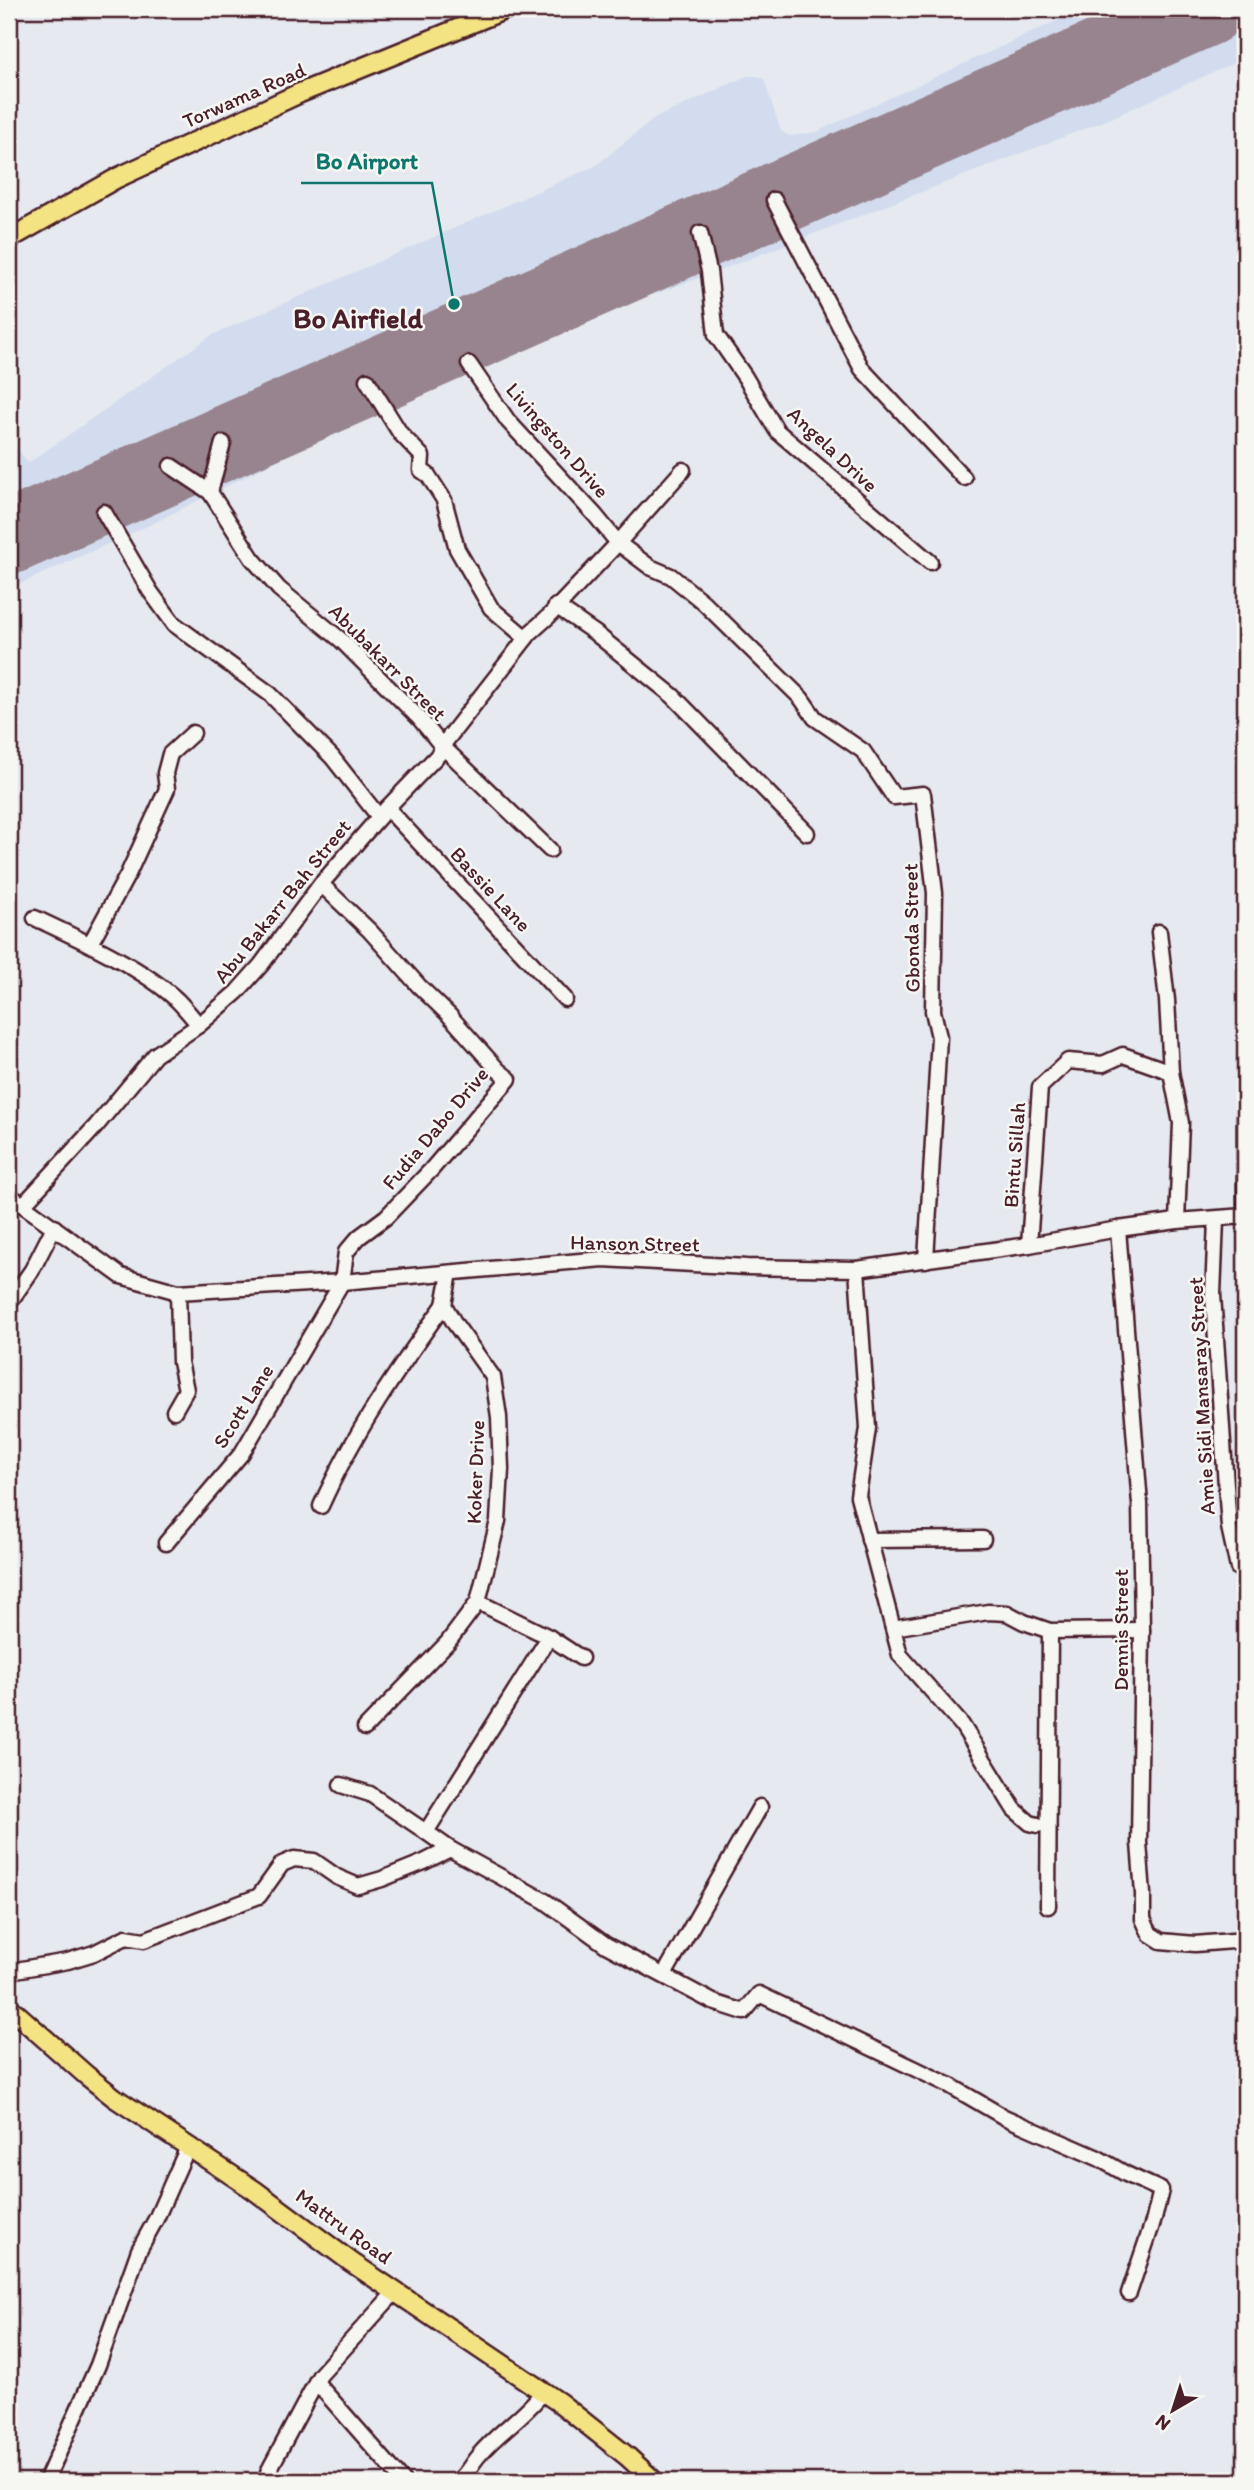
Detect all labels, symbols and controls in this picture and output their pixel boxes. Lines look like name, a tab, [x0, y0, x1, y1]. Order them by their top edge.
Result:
street label: Torwama Road	[179, 57, 310, 133]
callout: Bo Airport	[301, 139, 432, 183]
text: Bo Airport	[316, 147, 419, 175]
district label: Bo Airfield	[293, 301, 423, 335]
street label: Livingston Drive	[501, 377, 615, 503]
street label: Angela Drive	[783, 401, 883, 497]
street label: Abubakarr Street	[324, 598, 452, 726]
street label: Abu Bakarr Bah Street	[208, 814, 356, 988]
street label: Bassie Lane	[445, 841, 537, 937]
street label: Gbonda Street	[897, 863, 925, 993]
street label: Fudia Dabo Drive	[376, 1062, 494, 1194]
street label: Bintu Sillah	[998, 1101, 1030, 1209]
street label: Hanson Street	[570, 1229, 700, 1257]
street label: Amie Sidi Mansaray Street	[1182, 1276, 1220, 1516]
street label: Scott Lane	[207, 1359, 279, 1453]
street label: Koker Drive	[461, 1419, 489, 1525]
street label: Dennis Street	[1108, 1569, 1133, 1691]
street label: Mattru Road	[291, 2183, 397, 2269]
north arrow	[1138, 2374, 1208, 2444]
text: N	[1150, 2410, 1175, 2436]

